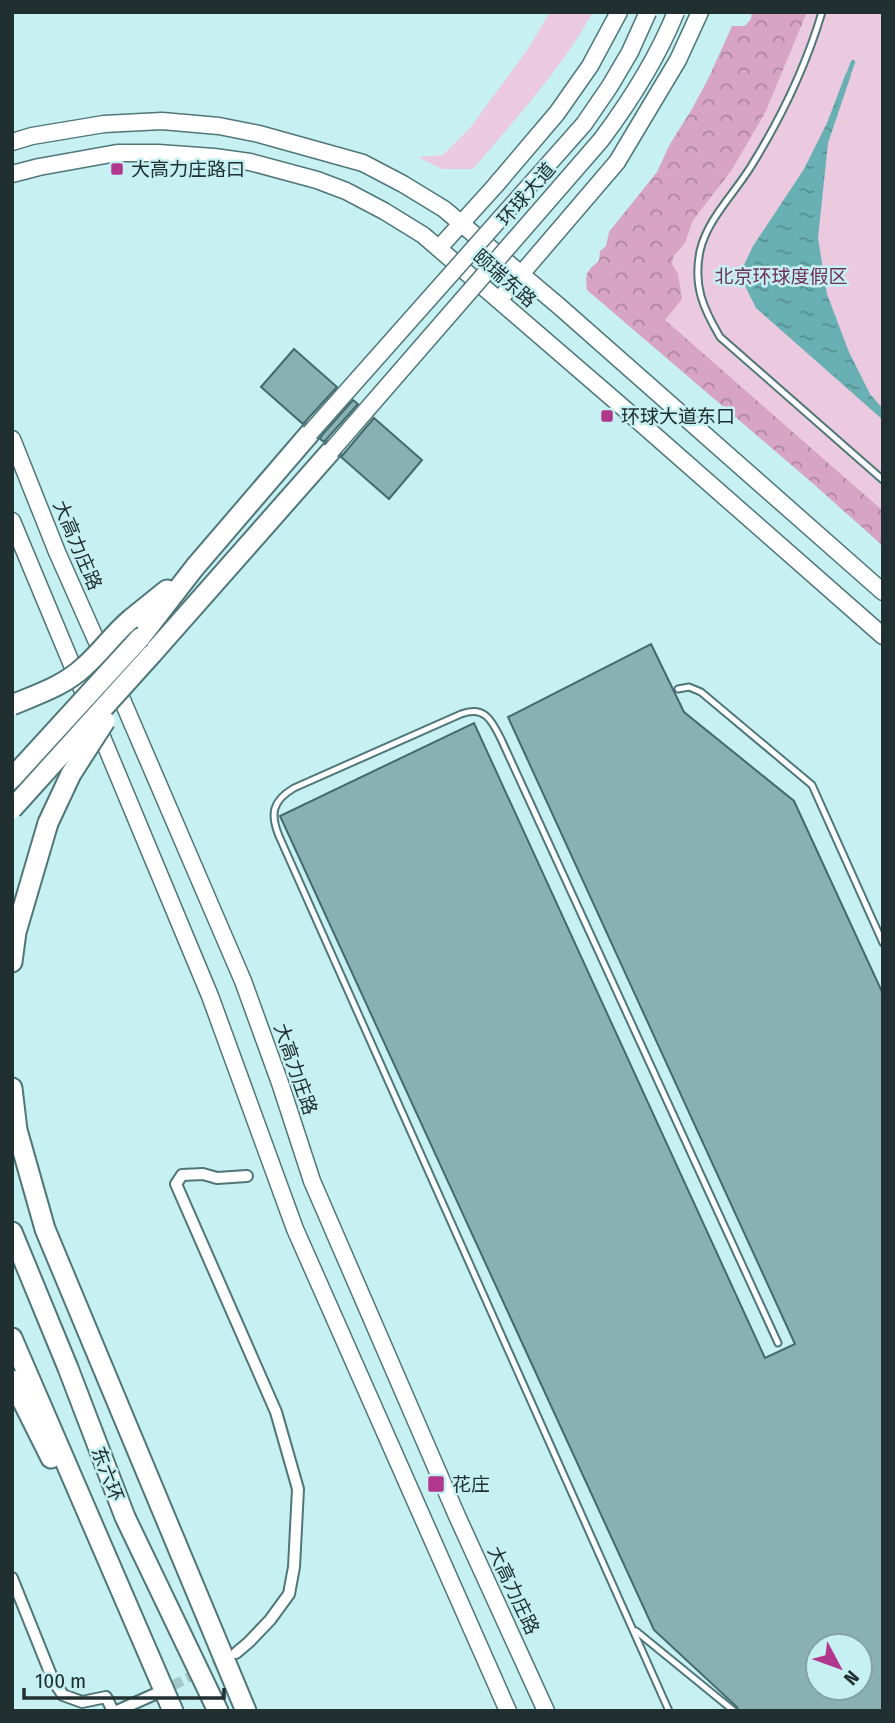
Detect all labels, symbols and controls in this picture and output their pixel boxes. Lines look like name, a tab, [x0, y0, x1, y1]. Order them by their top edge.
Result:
place label: 大高力庄路口	[131, 158, 245, 181]
street label: 环球大道	[493, 158, 560, 231]
marker: 大高力庄路口	[109, 161, 125, 177]
street label: 颐瑞东路	[468, 245, 541, 312]
park label: 北京环球度假区	[714, 265, 848, 288]
place label: 环球大道东口	[621, 405, 735, 428]
marker: 环球大道东口	[599, 408, 615, 424]
street label: 大高力庄路	[48, 497, 107, 593]
street label: 大高力庄路	[269, 1020, 322, 1118]
street label: 东六环	[87, 1443, 128, 1505]
place label: 花庄	[452, 1473, 490, 1496]
marker: 花庄	[426, 1474, 446, 1494]
street label: 大高力庄路	[483, 1542, 544, 1638]
north arrow	[804, 1632, 874, 1702]
scale bar	[24, 1656, 224, 1700]
text: N	[839, 1666, 864, 1690]
text: 100 m	[35, 1668, 86, 1694]

